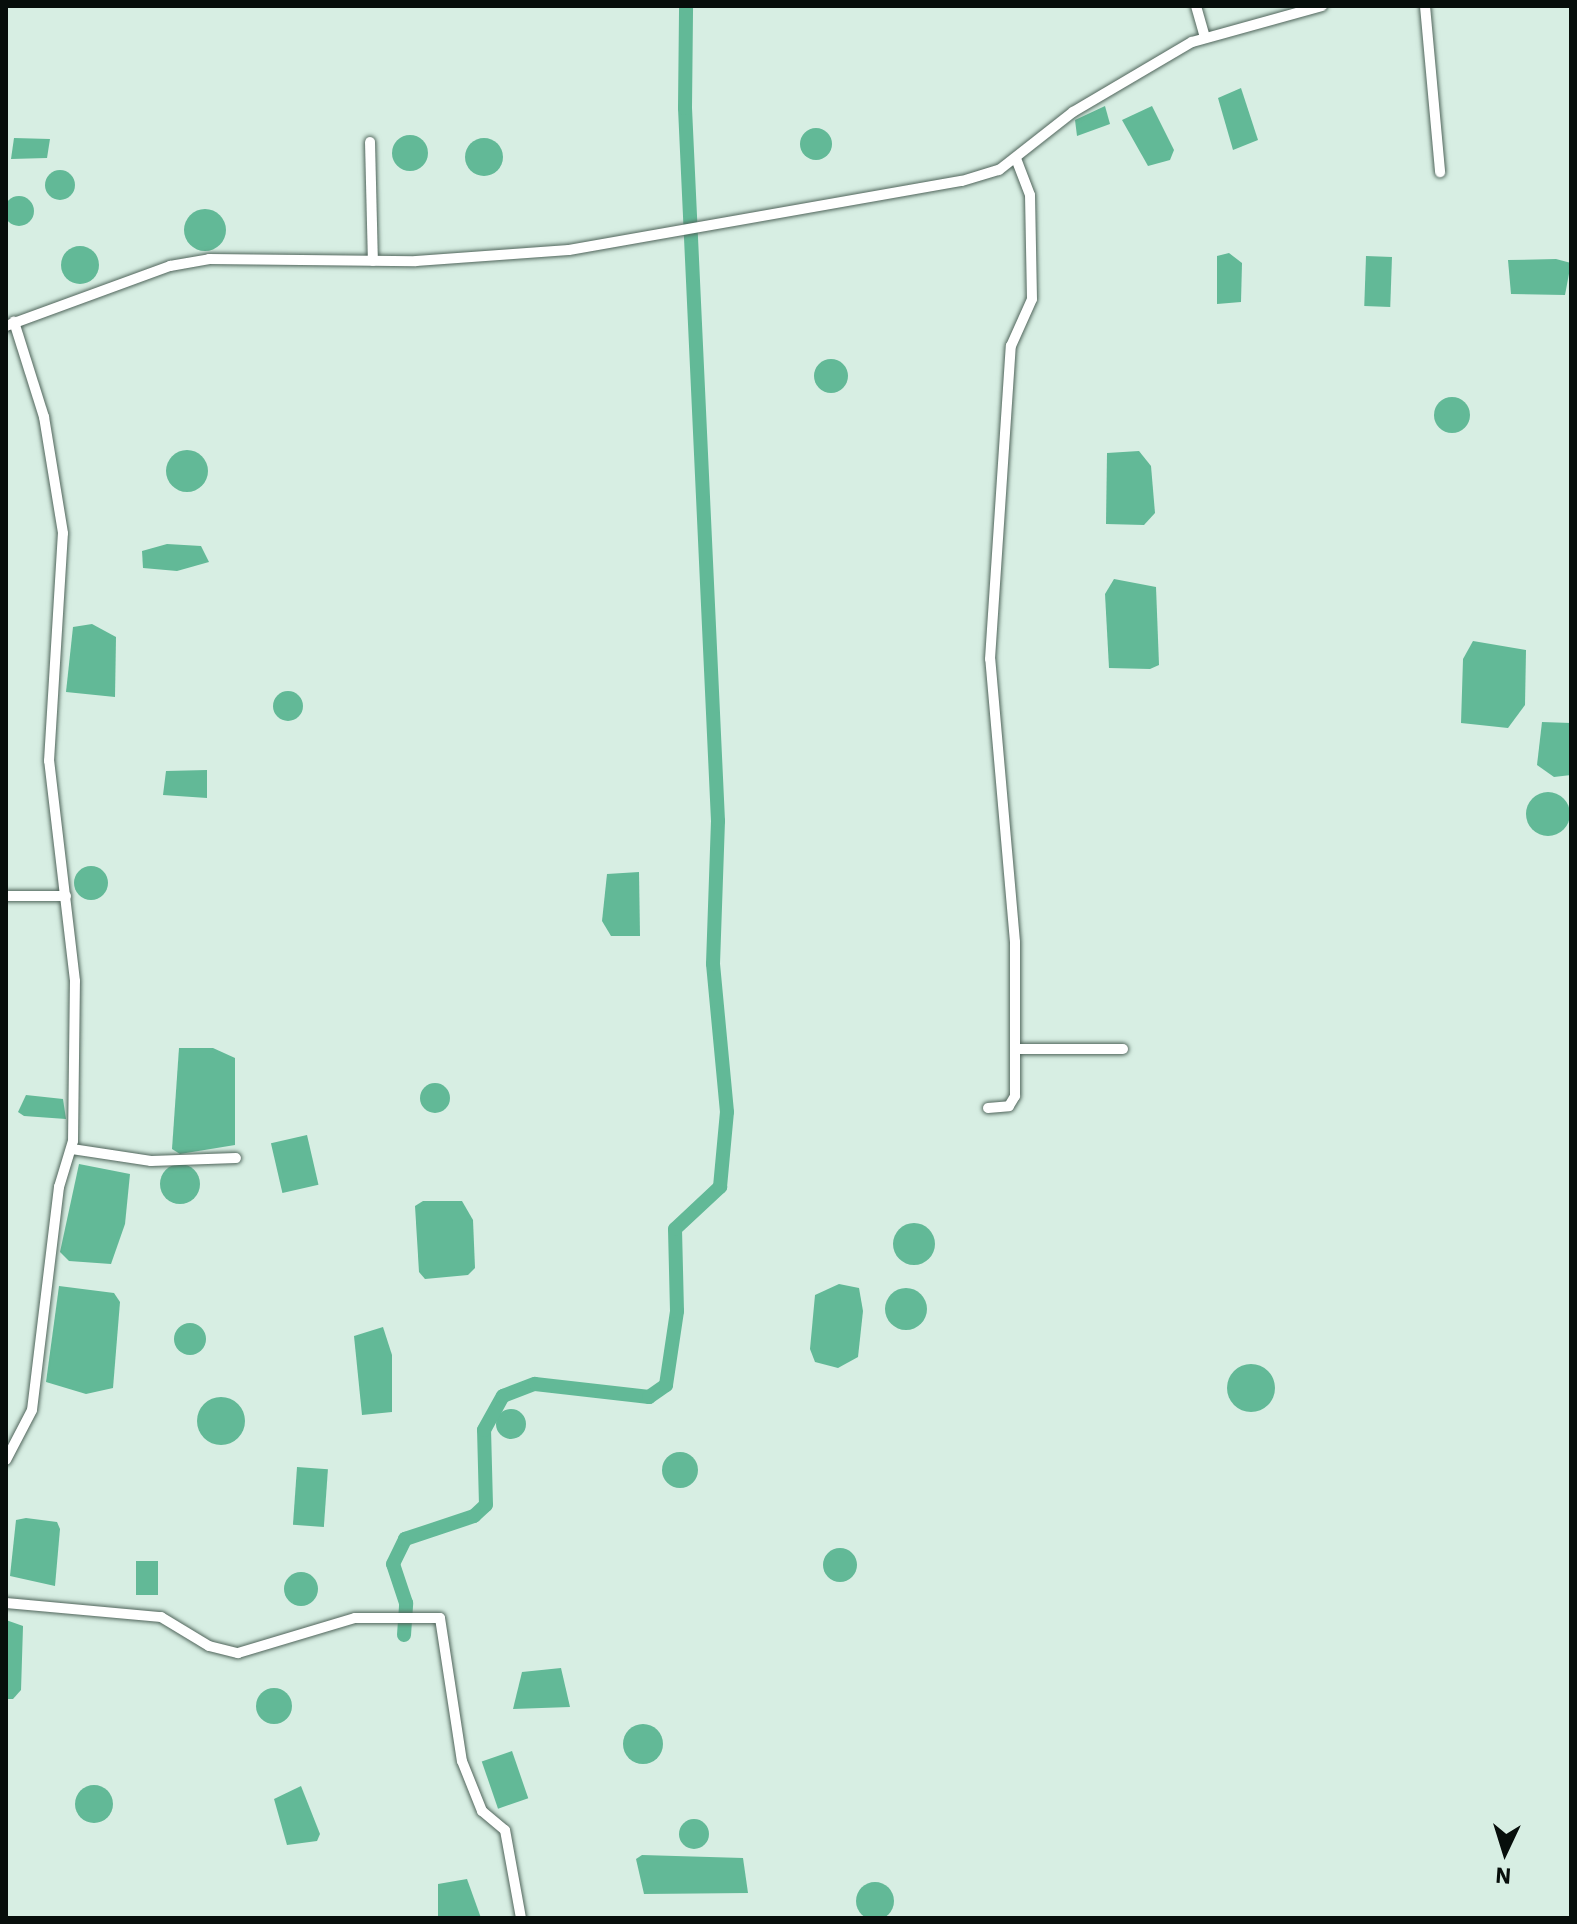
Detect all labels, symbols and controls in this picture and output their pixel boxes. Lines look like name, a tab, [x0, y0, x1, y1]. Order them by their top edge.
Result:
north arrow	[1465, 1812, 1545, 1892]
text: N	[1494, 1861, 1512, 1891]

